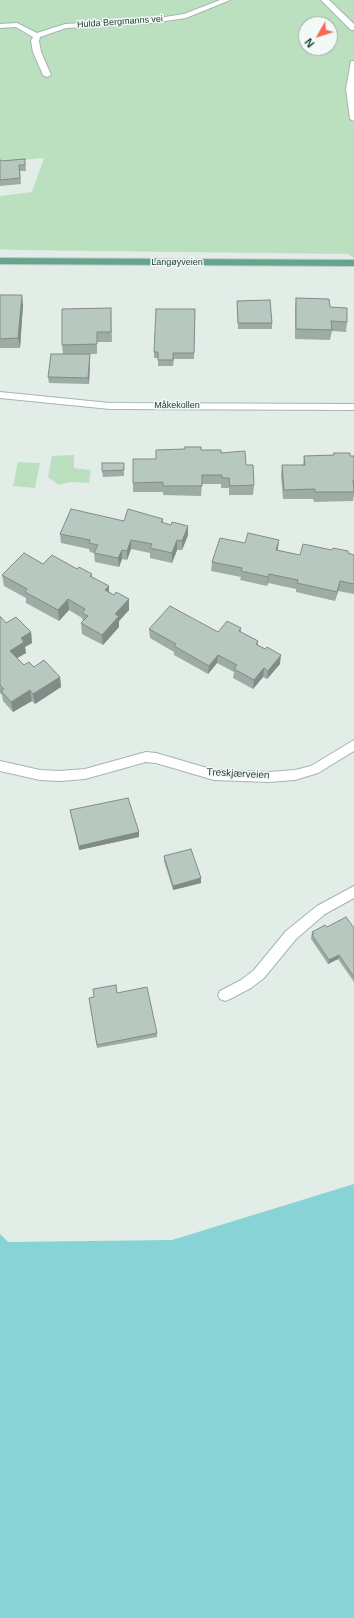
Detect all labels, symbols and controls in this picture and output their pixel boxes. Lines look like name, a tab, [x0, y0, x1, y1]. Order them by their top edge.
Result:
street label: Hulda Bergmanns vei	[77, 14, 163, 30]
north arrow	[298, 16, 338, 56]
text: N	[302, 36, 317, 50]
street label: Langøyveien	[151, 258, 203, 268]
street label: Måkekollen	[154, 401, 200, 411]
street label: Treskjærveien	[206, 766, 270, 782]

